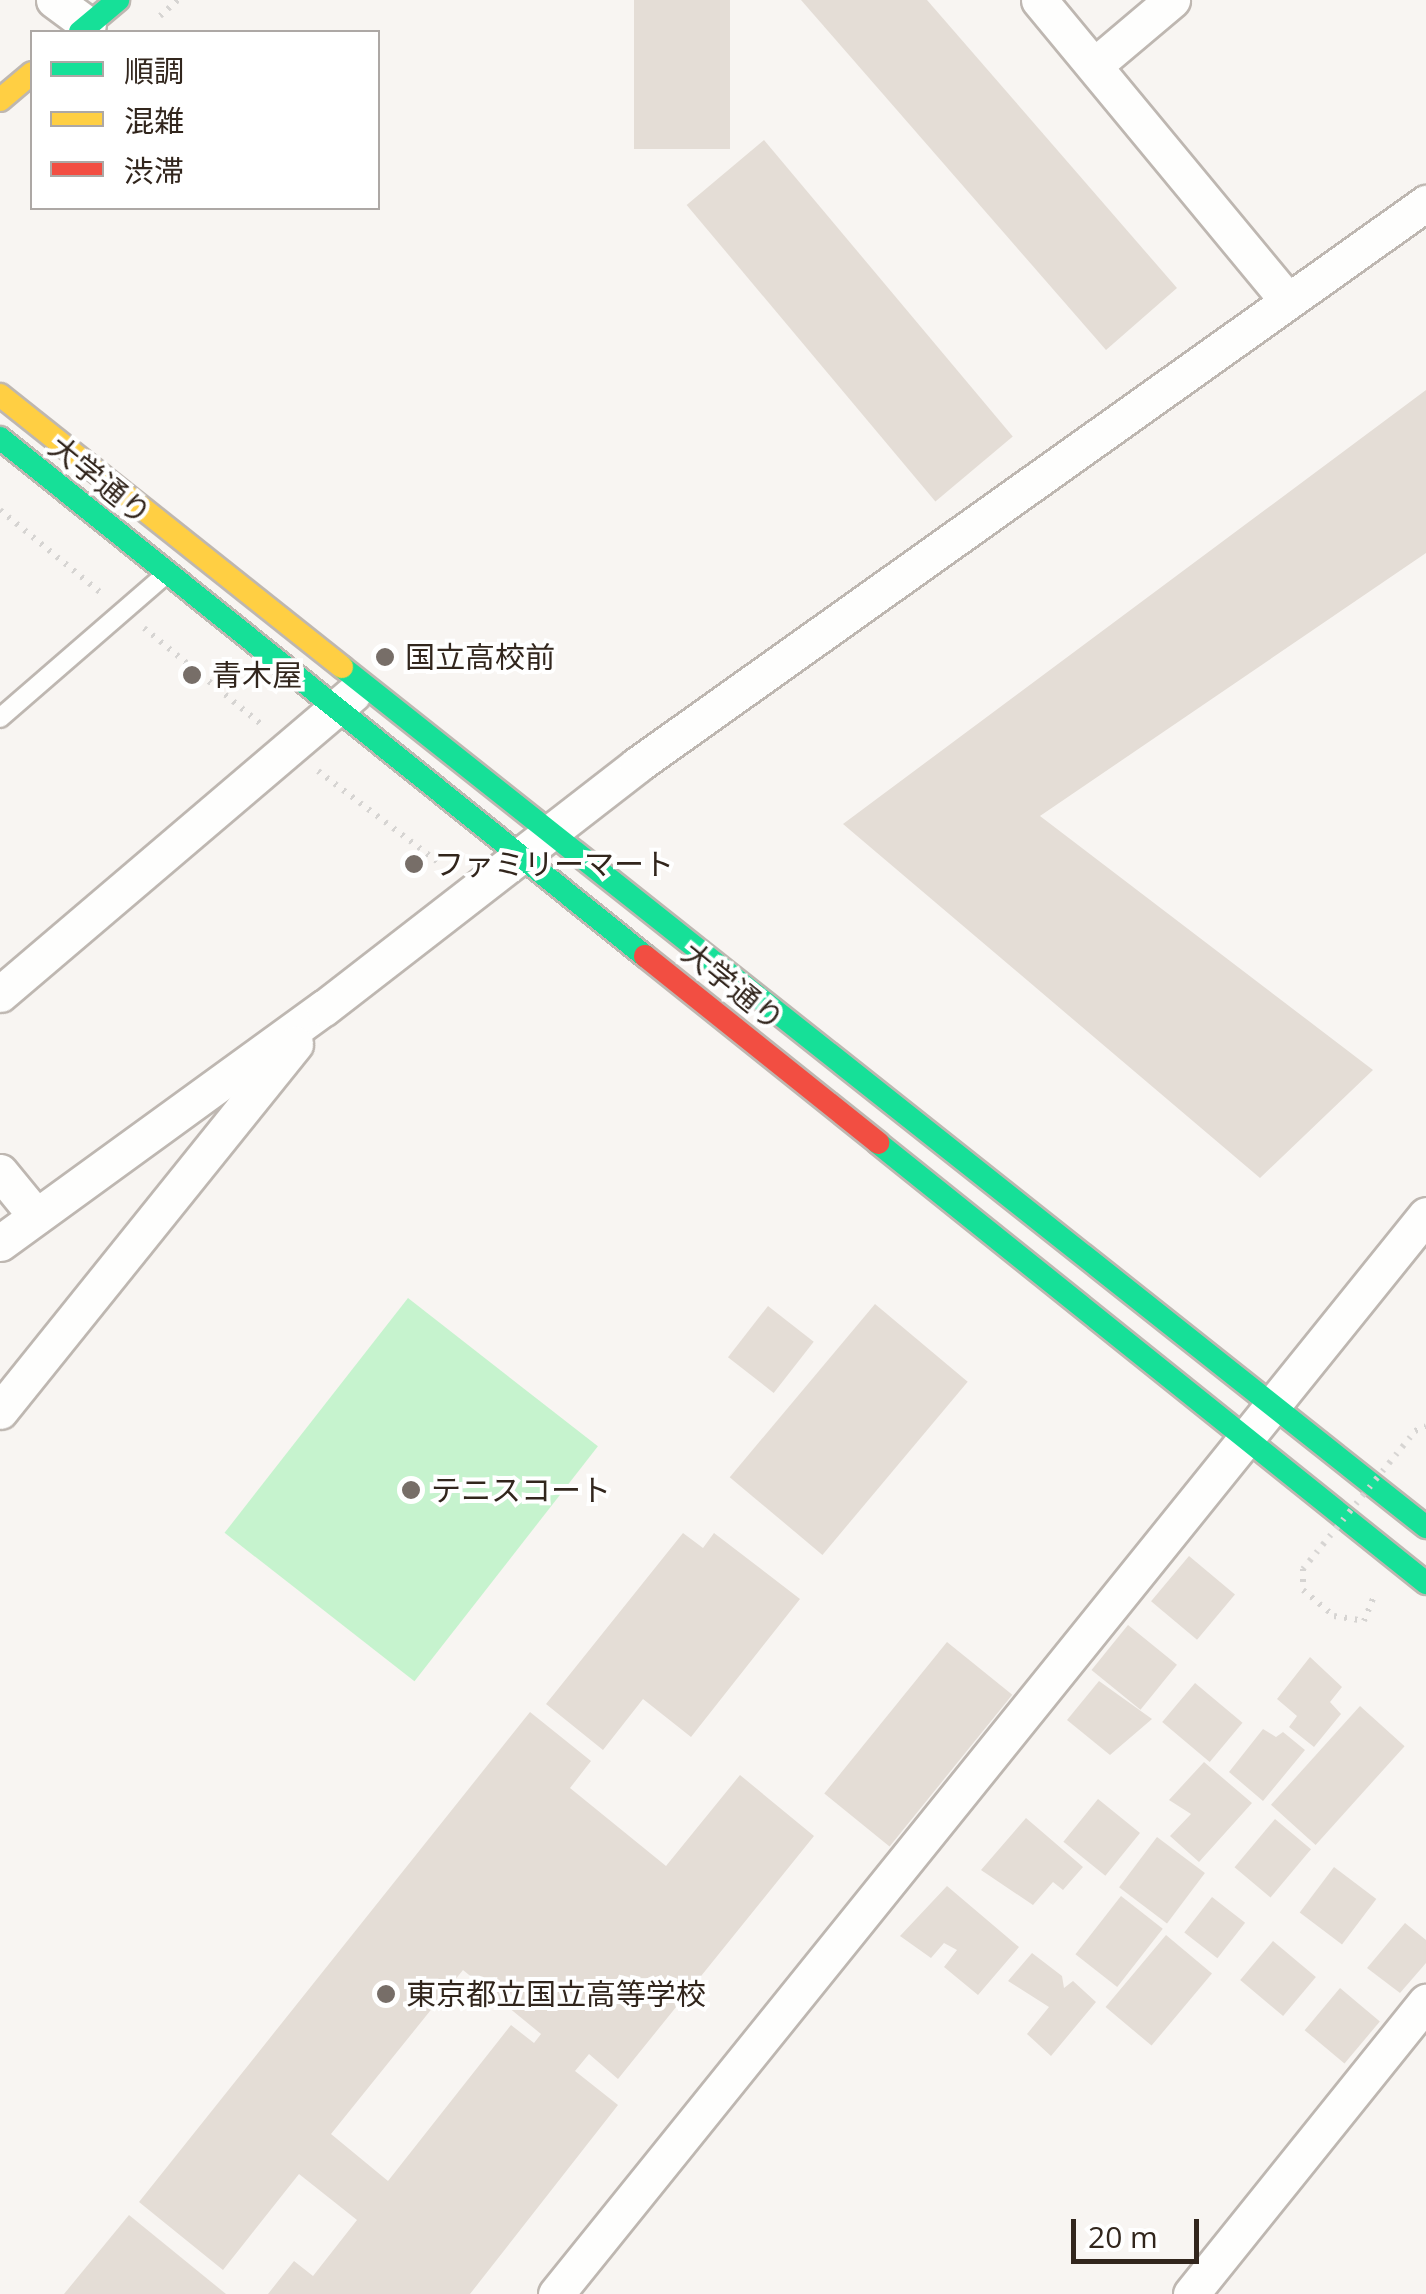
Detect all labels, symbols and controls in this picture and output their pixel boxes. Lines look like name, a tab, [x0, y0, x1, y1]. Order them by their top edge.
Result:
legend	[30, 30, 380, 210]
text: 順調	[124, 50, 184, 91]
text: 混雑	[124, 100, 184, 141]
text: 渋滞	[124, 150, 184, 191]
street label: 大学通り	[42, 428, 158, 532]
place label: 国立高校前	[405, 639, 555, 675]
marker: 国立高校前	[374, 646, 396, 668]
place label: 青木屋	[212, 657, 302, 693]
marker: 青木屋	[181, 664, 203, 686]
place label: ファミリーマート	[434, 846, 674, 882]
marker: ファミリーマート	[403, 853, 425, 875]
street label: 大学通り	[675, 934, 791, 1038]
place label: テニスコート	[431, 1472, 611, 1508]
marker: テニスコート	[400, 1479, 422, 1501]
place label: 東京都立国立高等学校	[406, 1976, 706, 2012]
marker: 東京都立国立高等学校	[375, 1983, 397, 2005]
scale bar	[1076, 2199, 1204, 2261]
text: 20 m	[1088, 2216, 1158, 2257]

